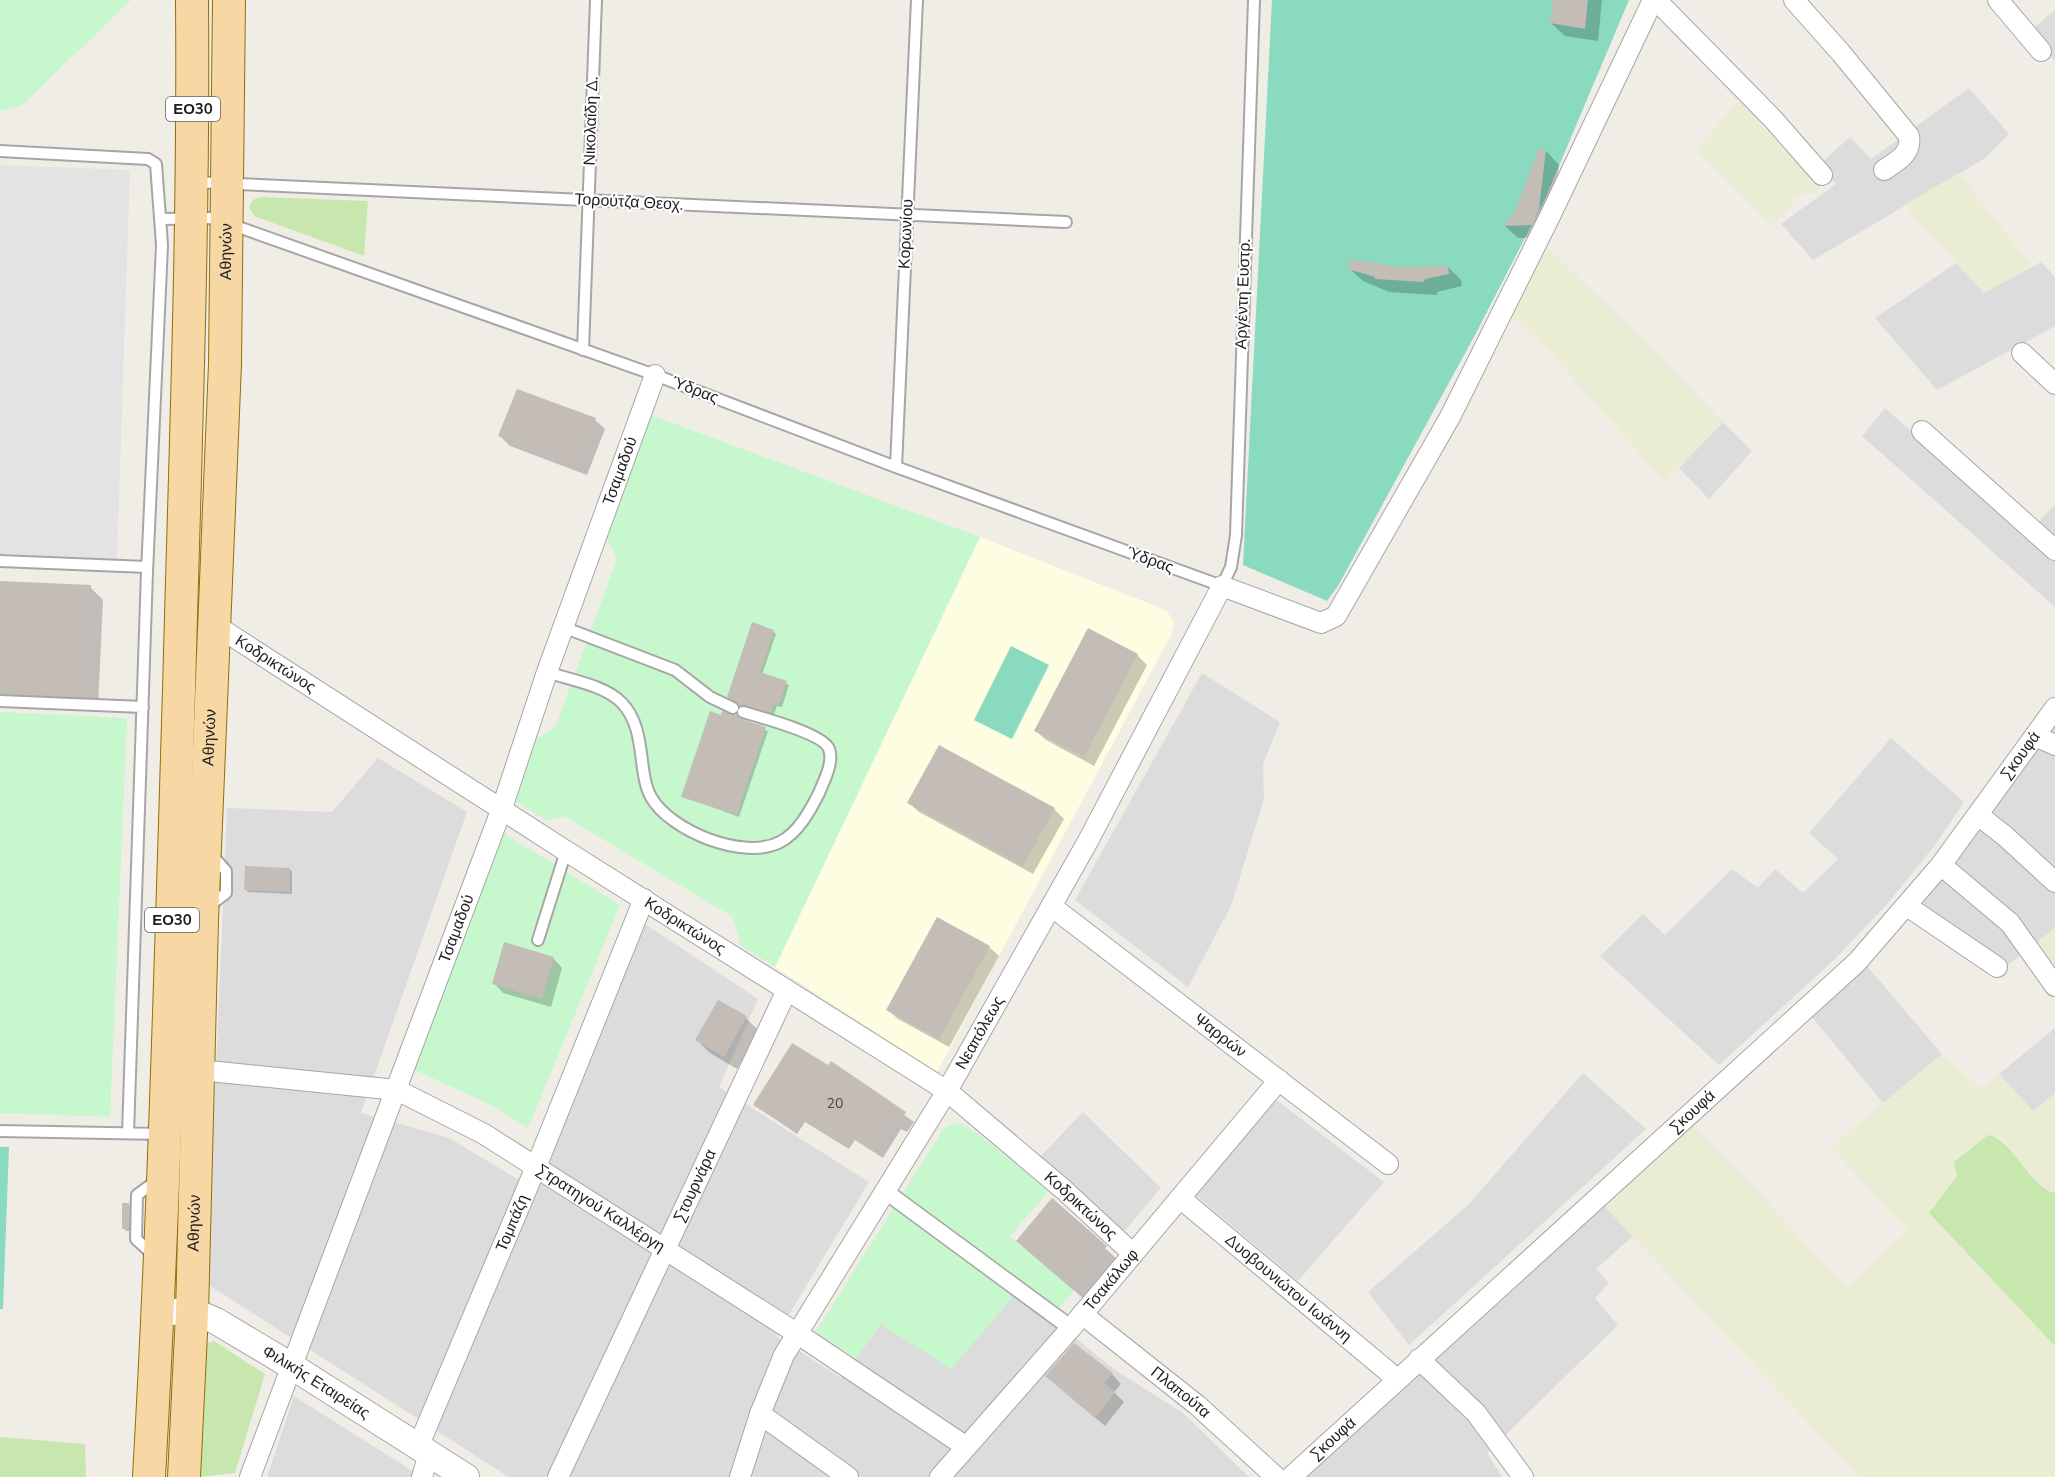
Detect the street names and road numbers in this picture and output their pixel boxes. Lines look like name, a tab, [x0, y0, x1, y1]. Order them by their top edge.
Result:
street label: Νικολαΐδη Δ.	[578, 76, 604, 166]
road number: ΕΟ30	[166, 97, 220, 121]
street label: Τορούτζα Θεοχ.	[574, 188, 684, 216]
street label: Κορωνίου	[893, 198, 919, 270]
street label: Αθηνών	[215, 223, 238, 280]
street label: Αργέντη Ευστρ.	[1230, 238, 1256, 350]
street label: Ύδρας	[668, 371, 722, 409]
street label: Τσαμαδού	[597, 433, 643, 509]
street label: Ύδρας	[1123, 541, 1177, 579]
street label: Κοδρικτώνος	[231, 630, 320, 698]
street label: Αθηνών	[197, 709, 222, 766]
street label: Σκουφά	[1996, 727, 2046, 784]
street label: Τσαμαδού	[434, 891, 480, 966]
street label: Κοδρικτώνος	[640, 892, 730, 960]
road number: ΕΟ30	[145, 908, 199, 932]
street label: Νεαπόλεως	[950, 992, 1010, 1074]
street label: Ψαρρών	[1189, 1008, 1251, 1063]
street label: Σκουφά	[1665, 1085, 1720, 1138]
street label: Στουρνάρα	[668, 1146, 722, 1226]
street label: Στρατηγού Καλλέργη	[532, 1159, 669, 1258]
street label: Κοδρικτώνος	[1039, 1167, 1122, 1245]
street label: Τομπάζη	[491, 1191, 534, 1255]
street label: Αθηνών	[183, 1194, 206, 1252]
street label: Δυοβουνιώτου Ιωάννη	[1220, 1229, 1356, 1348]
street label: Τσακάλωφ	[1079, 1244, 1144, 1316]
street label: Φιλικής Εταιρείας	[258, 1340, 374, 1424]
street label: Πλαπούτα	[1146, 1362, 1215, 1423]
street label: Σκουφά	[1306, 1412, 1361, 1465]

